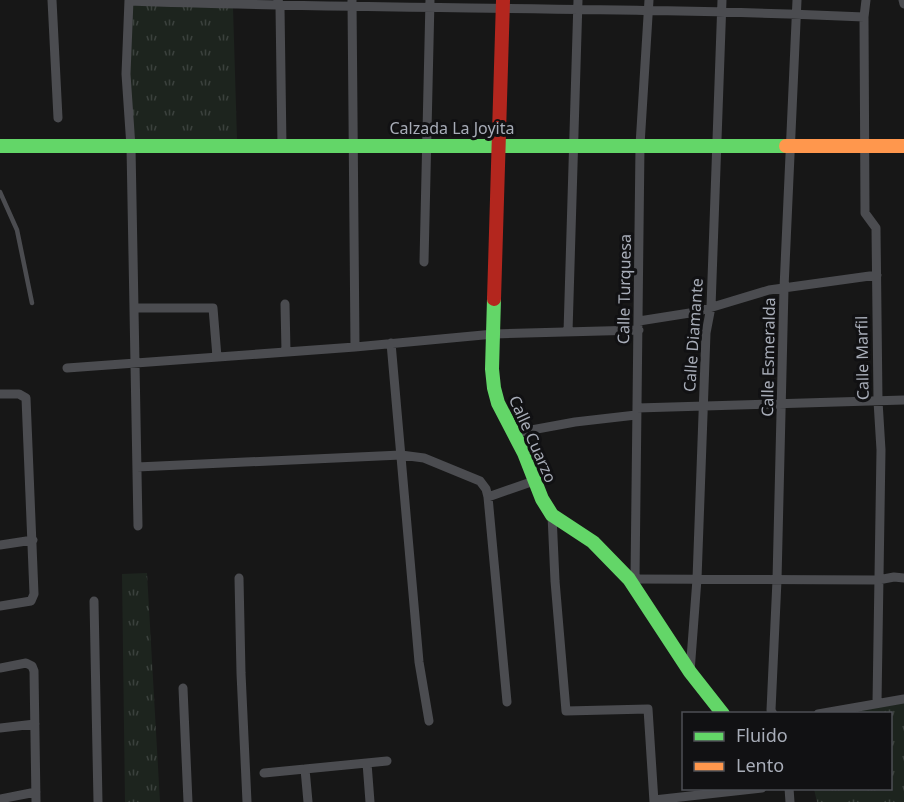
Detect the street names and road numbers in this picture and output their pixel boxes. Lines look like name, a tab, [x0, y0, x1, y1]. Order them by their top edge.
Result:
street label: Calzada La Joyita	[390, 117, 514, 139]
street label: Calle Turquesa	[612, 234, 636, 344]
street label: Calle Diamante	[678, 277, 708, 393]
street label: Calle Esmeralda	[756, 297, 780, 417]
street label: Calle Marfil	[850, 316, 874, 400]
street label: Calle Cuarzo	[504, 392, 562, 486]

